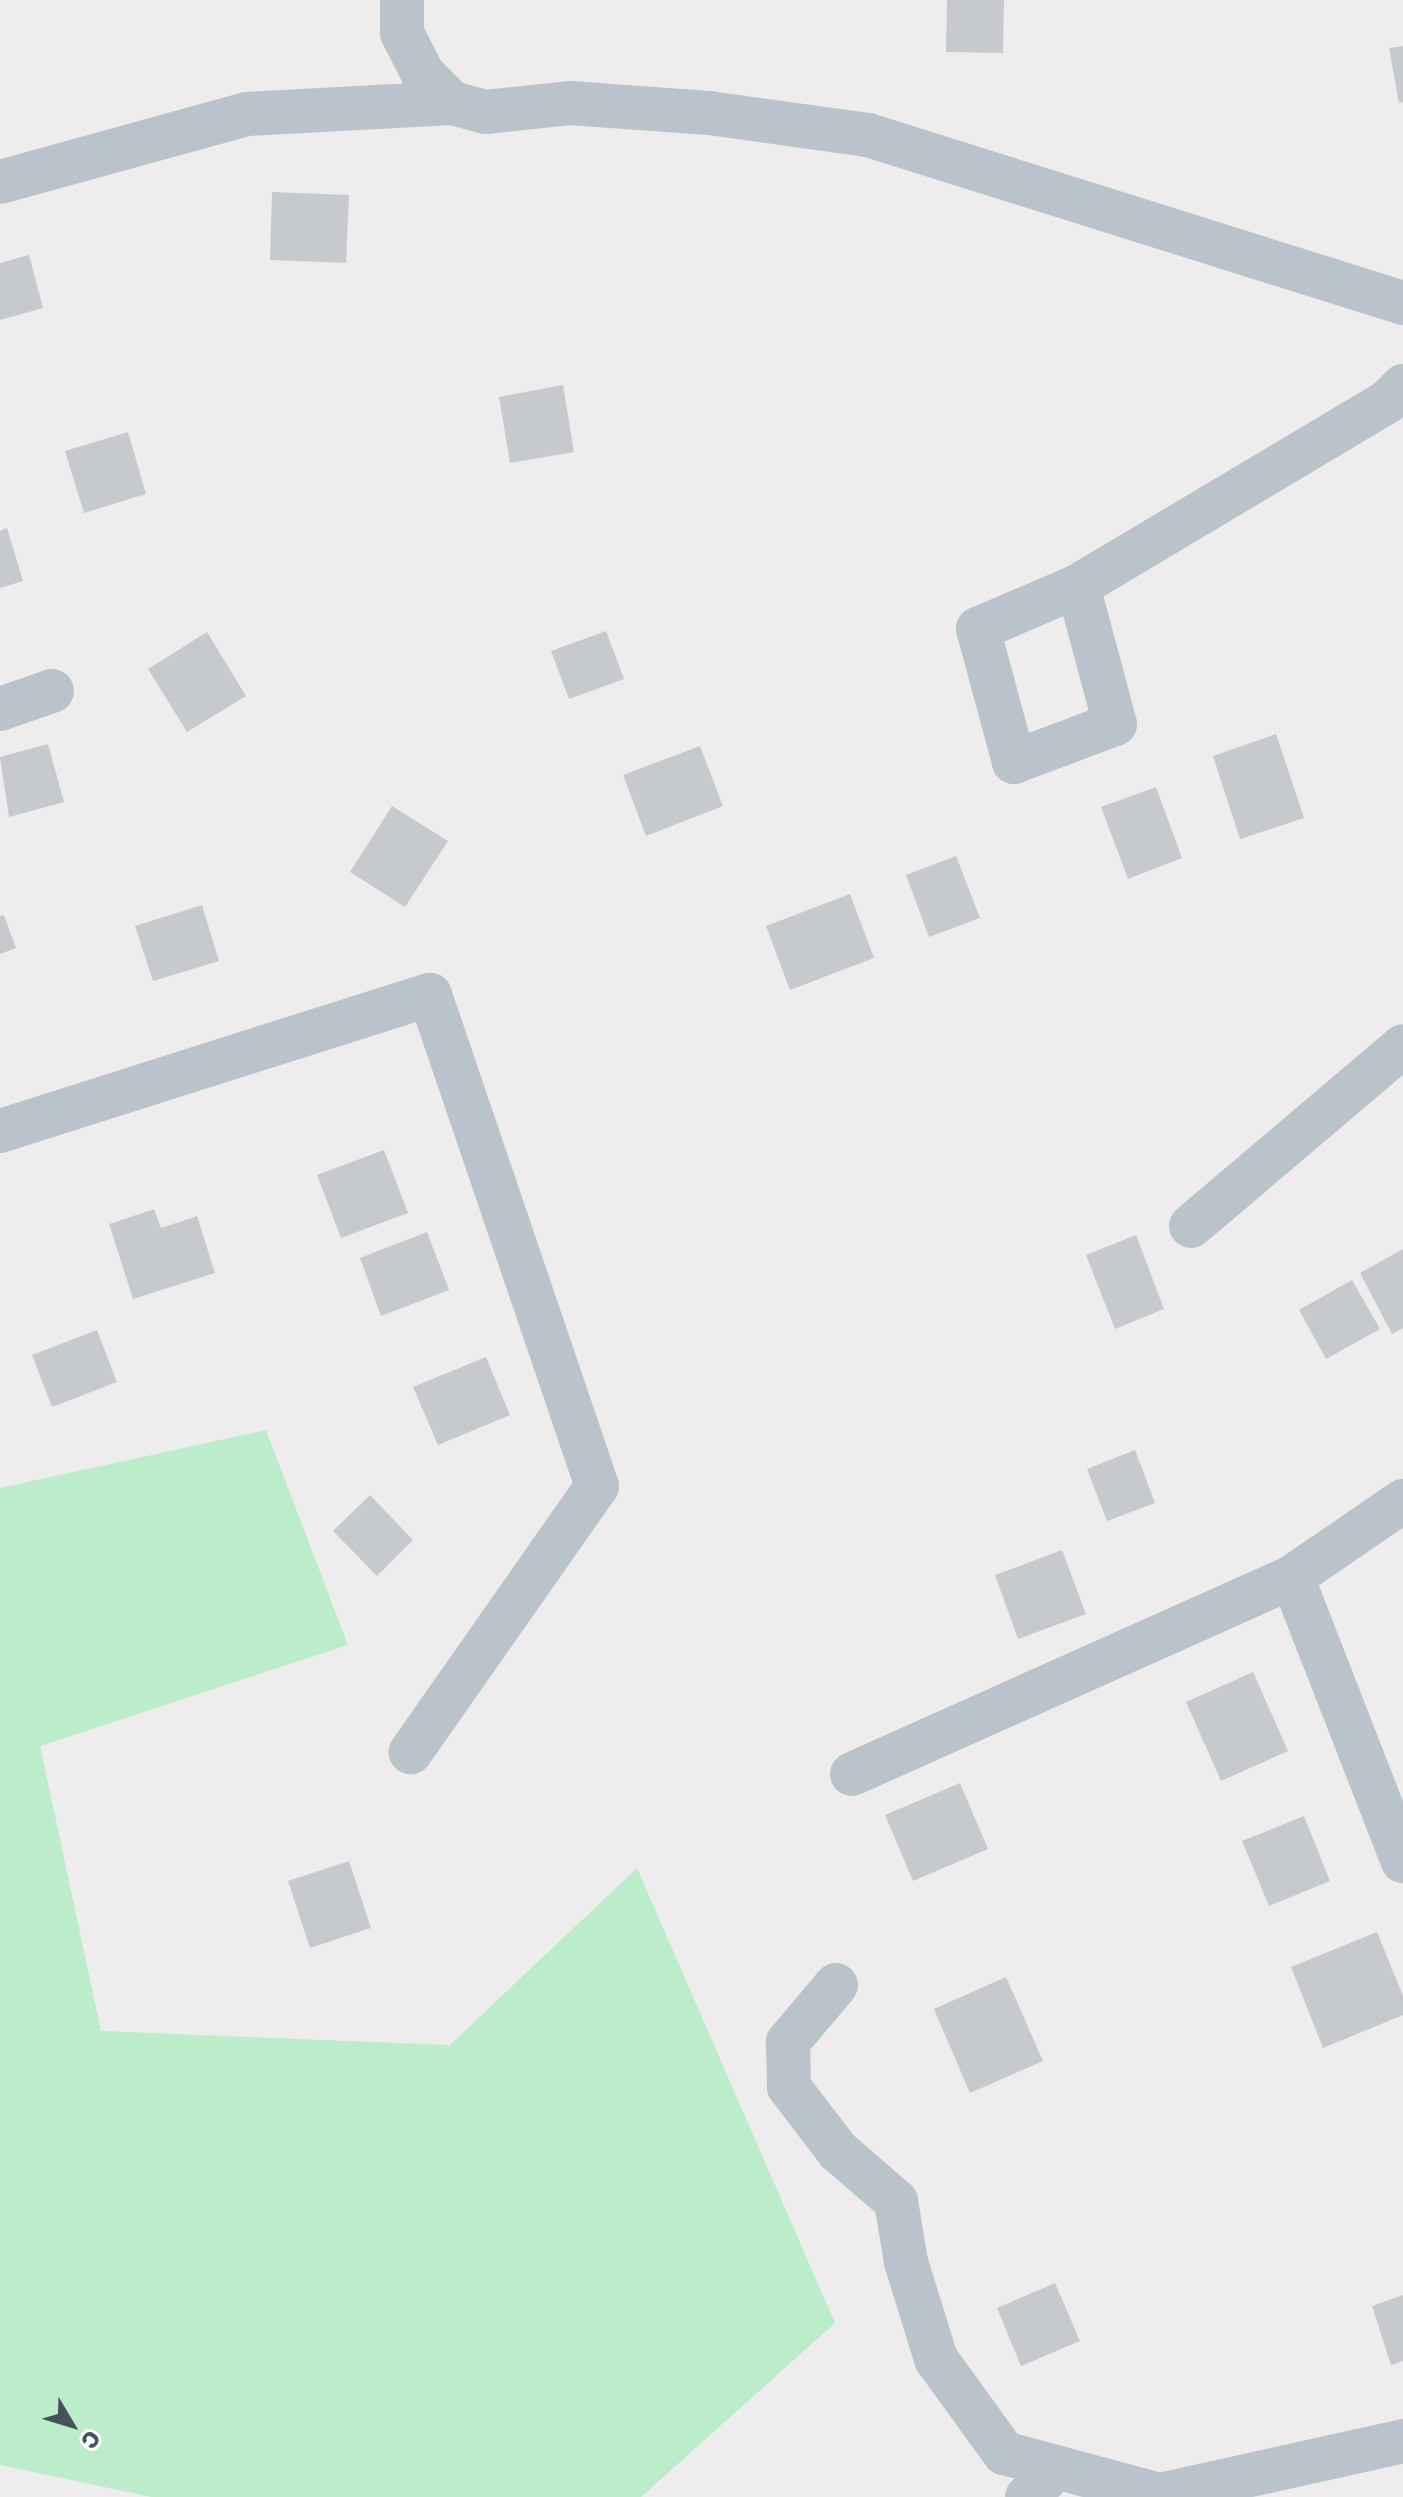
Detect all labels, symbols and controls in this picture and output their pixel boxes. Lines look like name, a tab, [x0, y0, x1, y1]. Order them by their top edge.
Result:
north arrow	[32, 2385, 112, 2465]
text: С	[76, 2426, 107, 2455]

